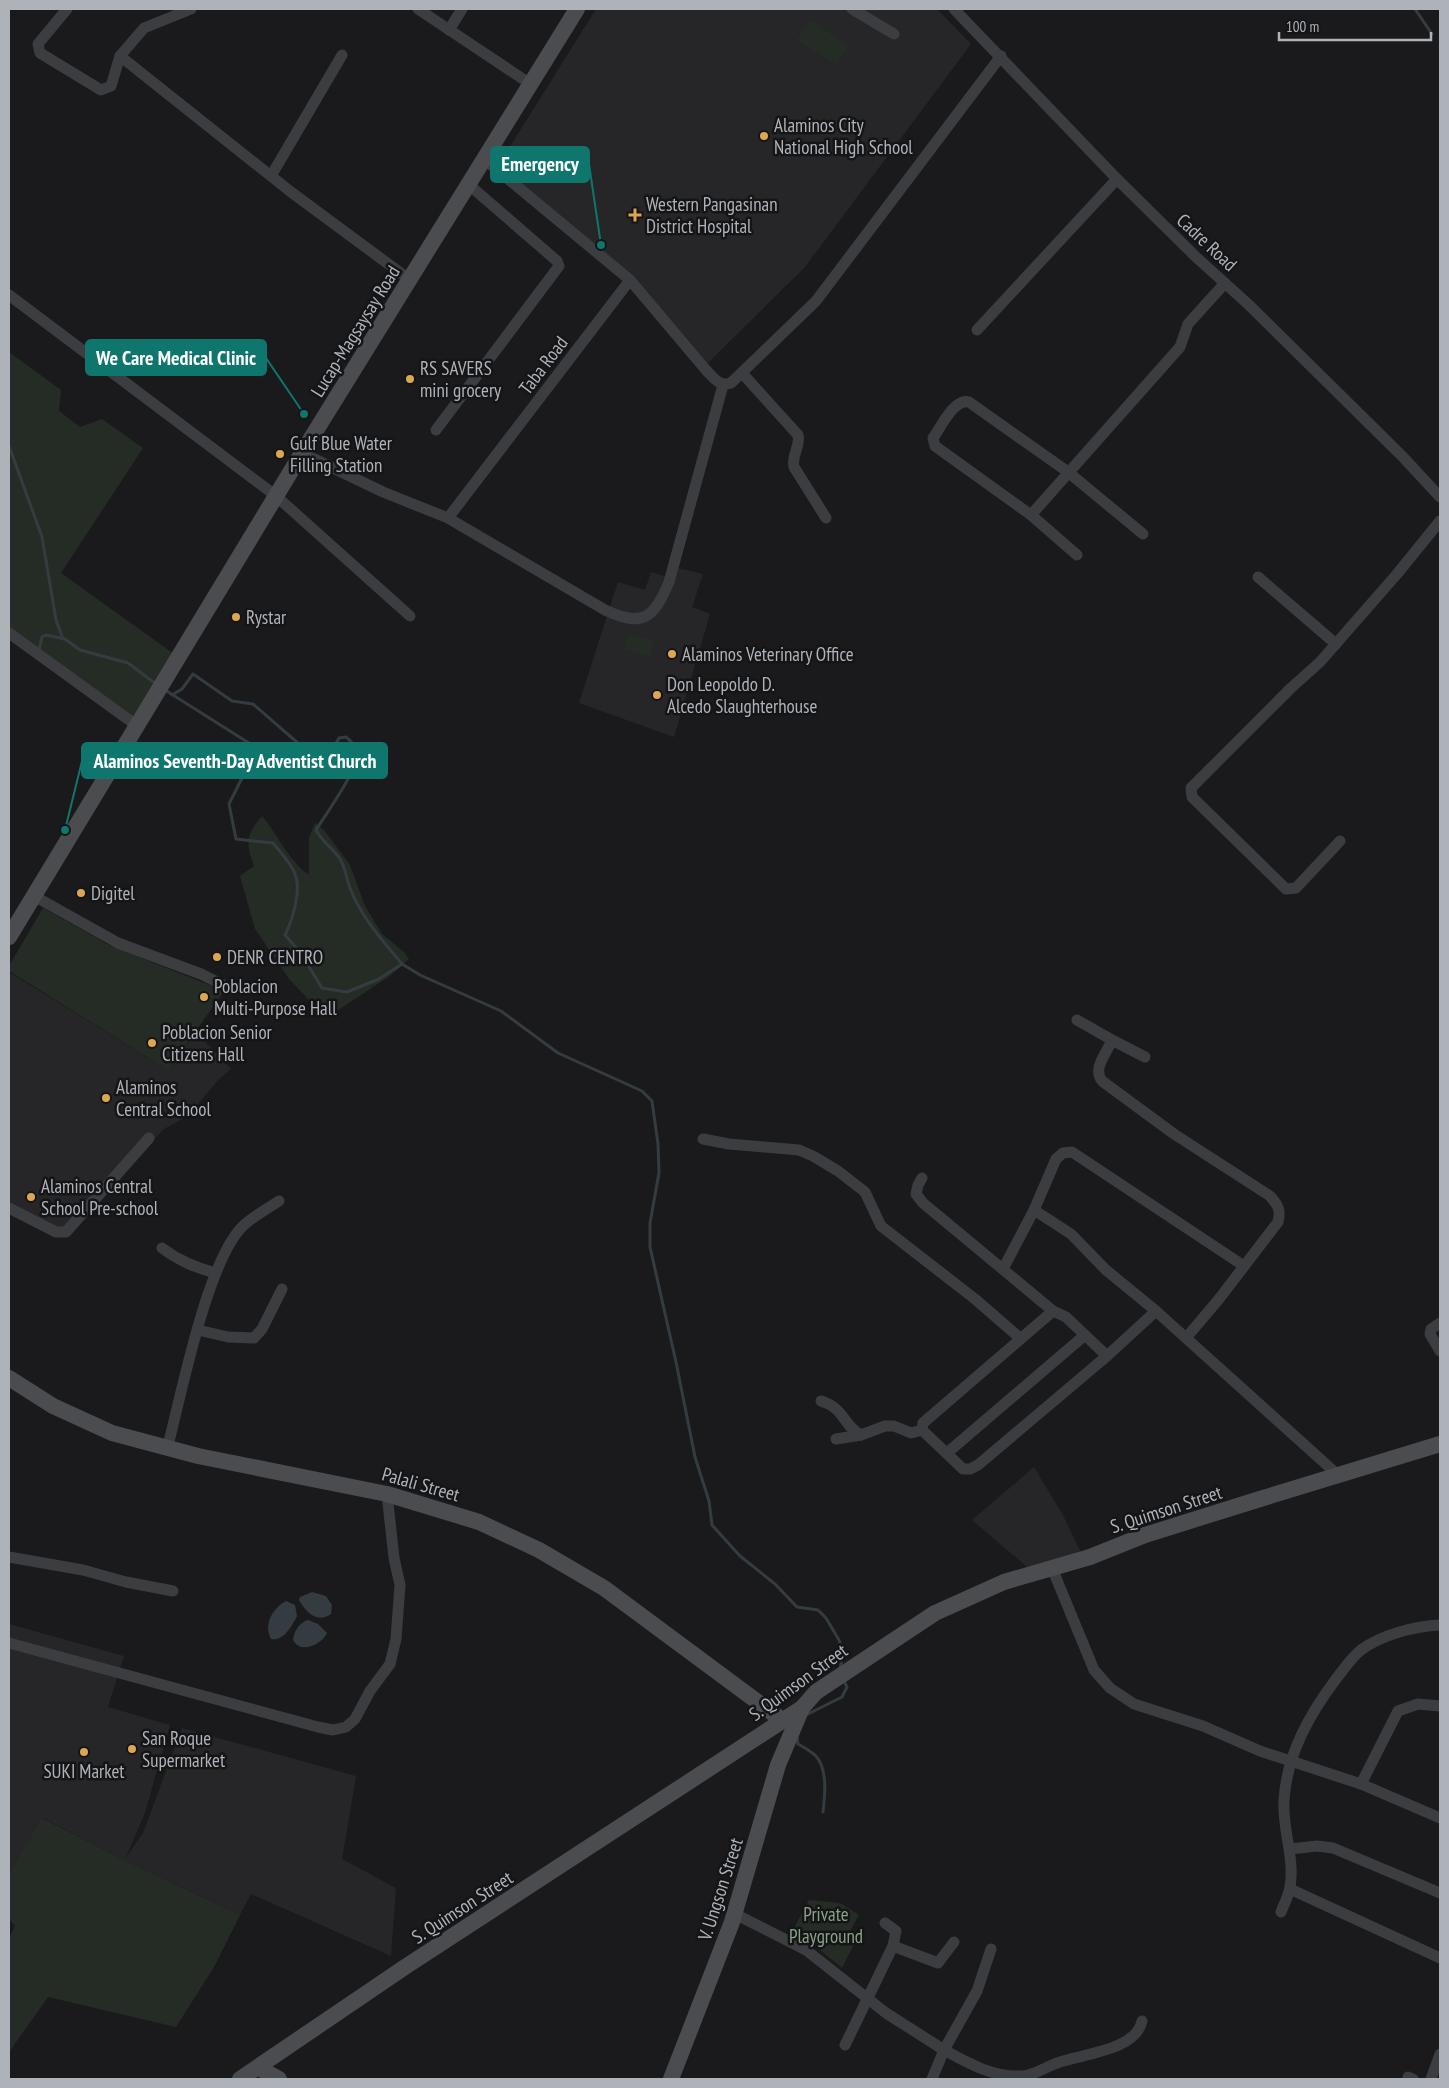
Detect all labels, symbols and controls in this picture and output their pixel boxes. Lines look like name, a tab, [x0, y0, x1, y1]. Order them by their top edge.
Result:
scale bar	[1279, 10, 1432, 42]
text: 100 m	[1286, 17, 1319, 36]
place label: Alaminos City National High School	[774, 113, 913, 159]
marker: Alaminos City National High School	[758, 130, 770, 142]
callout: Emergency	[491, 147, 589, 182]
text: Emergency	[501, 151, 580, 177]
place label: Western Pangasinan District Hospital	[646, 192, 777, 238]
marker: Western Pangasinan District Hospital	[628, 208, 642, 222]
street label: Cadre Road	[1172, 208, 1242, 276]
street label: Lucap-Magsaysay Road	[305, 261, 405, 401]
street label: Taba Road	[513, 331, 573, 399]
callout: We Care Medical Clinic	[86, 340, 266, 375]
text: We Care Medical Clinic	[95, 345, 256, 371]
place label: RS SAVERS mini grocery	[420, 356, 502, 402]
marker: RS SAVERS mini grocery	[404, 373, 416, 385]
place label: Gulf Blue Water Filling Station	[290, 431, 393, 477]
marker: Gulf Blue Water Filling Station	[274, 448, 286, 460]
place label: Rystar	[246, 605, 287, 629]
marker: Rystar	[230, 611, 242, 623]
place label: Alaminos Veterinary Office	[682, 642, 854, 666]
marker: Alaminos Veterinary Office	[666, 648, 678, 660]
place label: Don Leopoldo D. Alcedo Slaughterhouse	[667, 672, 818, 718]
marker: Don Leopoldo D. Alcedo Slaughterhouse	[651, 689, 663, 701]
callout: Alaminos Seventh-Day Adventist Church	[82, 743, 387, 778]
text: Alaminos Seventh-Day Adventist Church	[92, 748, 377, 774]
place label: Digitel	[91, 881, 135, 905]
marker: Digitel	[75, 887, 87, 899]
place label: DENR CENTRO	[227, 945, 323, 969]
marker: DENR CENTRO	[211, 951, 223, 963]
place label: Poblacion Multi-Purpose Hall	[214, 974, 337, 1020]
marker: Poblacion Multi-Purpose Hall	[198, 991, 210, 1003]
place label: Poblacion Senior Citizens Hall	[162, 1020, 273, 1066]
marker: Poblacion Senior Citizens Hall	[146, 1037, 158, 1049]
place label: Alaminos Central School	[116, 1075, 212, 1121]
marker: Alaminos Central School	[100, 1092, 112, 1104]
place label: Alaminos Central School Pre-school	[41, 1174, 159, 1220]
marker: Alaminos Central School Pre-school	[25, 1191, 37, 1203]
street label: Palali Street	[379, 1461, 463, 1507]
street label: S. Quimson Street	[1107, 1479, 1225, 1538]
street label: S. Quimson Street	[744, 1638, 853, 1726]
place label: San Roque Supermarket	[142, 1726, 226, 1772]
marker: San Roque Supermarket	[126, 1743, 138, 1755]
marker: SUKI Market	[78, 1746, 90, 1758]
place label: SUKI Market	[43, 1759, 125, 1783]
street label: V. Ungson Street	[692, 1834, 748, 1944]
street label: S. Quimson Street	[407, 1865, 518, 1949]
park label: Private Playground	[789, 1902, 863, 1948]

